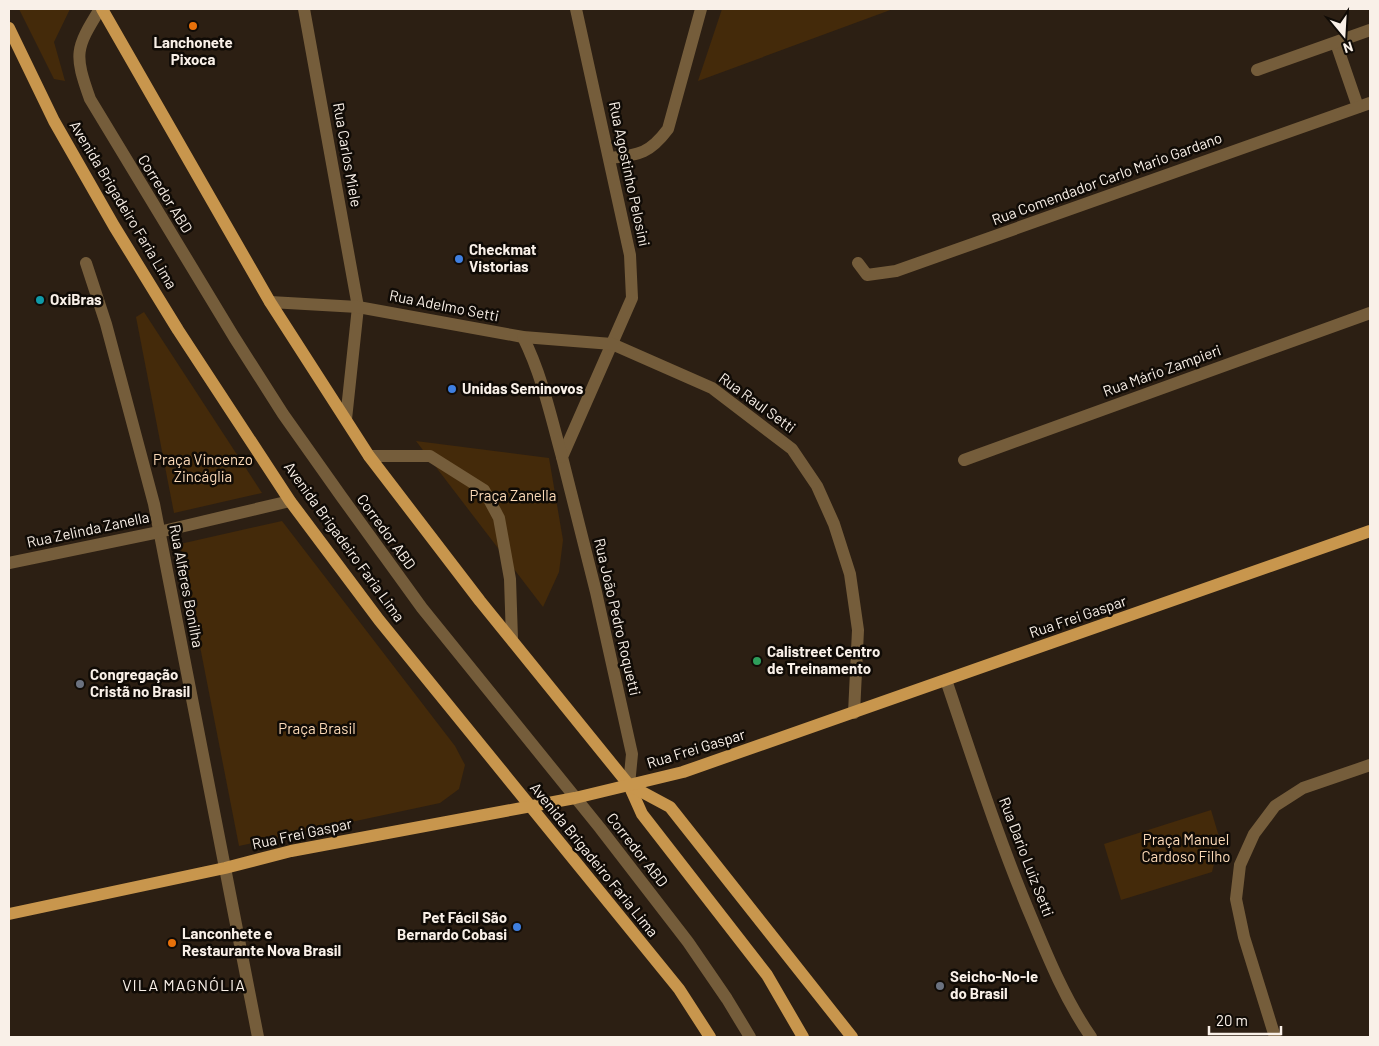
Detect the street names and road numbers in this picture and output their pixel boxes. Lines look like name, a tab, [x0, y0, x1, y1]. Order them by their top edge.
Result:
street label: Rua Agostinho Pelosini	[606, 100, 654, 248]
street label: Rua Carlos Miele	[330, 101, 366, 209]
street label: Avenida Brigadeiro Faria Lima	[66, 117, 181, 292]
street label: Rua Comendador Carlo Mario Gardano	[989, 128, 1224, 228]
street label: Corredor ABD	[135, 151, 197, 236]
street label: Rua Adelmo Setti	[388, 286, 501, 324]
street label: Rua Mário Zampieri	[1100, 340, 1223, 400]
street label: Rua Raul Setti	[716, 368, 800, 436]
street label: Avenida Brigadeiro Faria Lima	[281, 458, 409, 625]
street label: Corredor ABD	[353, 490, 420, 573]
street label: Rua Zelinda Zanella	[25, 507, 151, 551]
street label: Rua Alferes Bonilha	[166, 523, 208, 649]
street label: Rua João Pedro Roquetti	[591, 536, 645, 697]
street label: Rua Frei Gaspar	[1027, 591, 1129, 641]
street label: Rua Frei Gaspar	[644, 724, 748, 772]
street label: Avenida Brigadeiro Faria Lima	[527, 779, 663, 940]
street label: Rua Dario Luiz Setti	[996, 794, 1058, 919]
street label: Corredor ABD	[603, 809, 672, 890]
street label: Rua Frei Gaspar	[250, 814, 354, 852]

